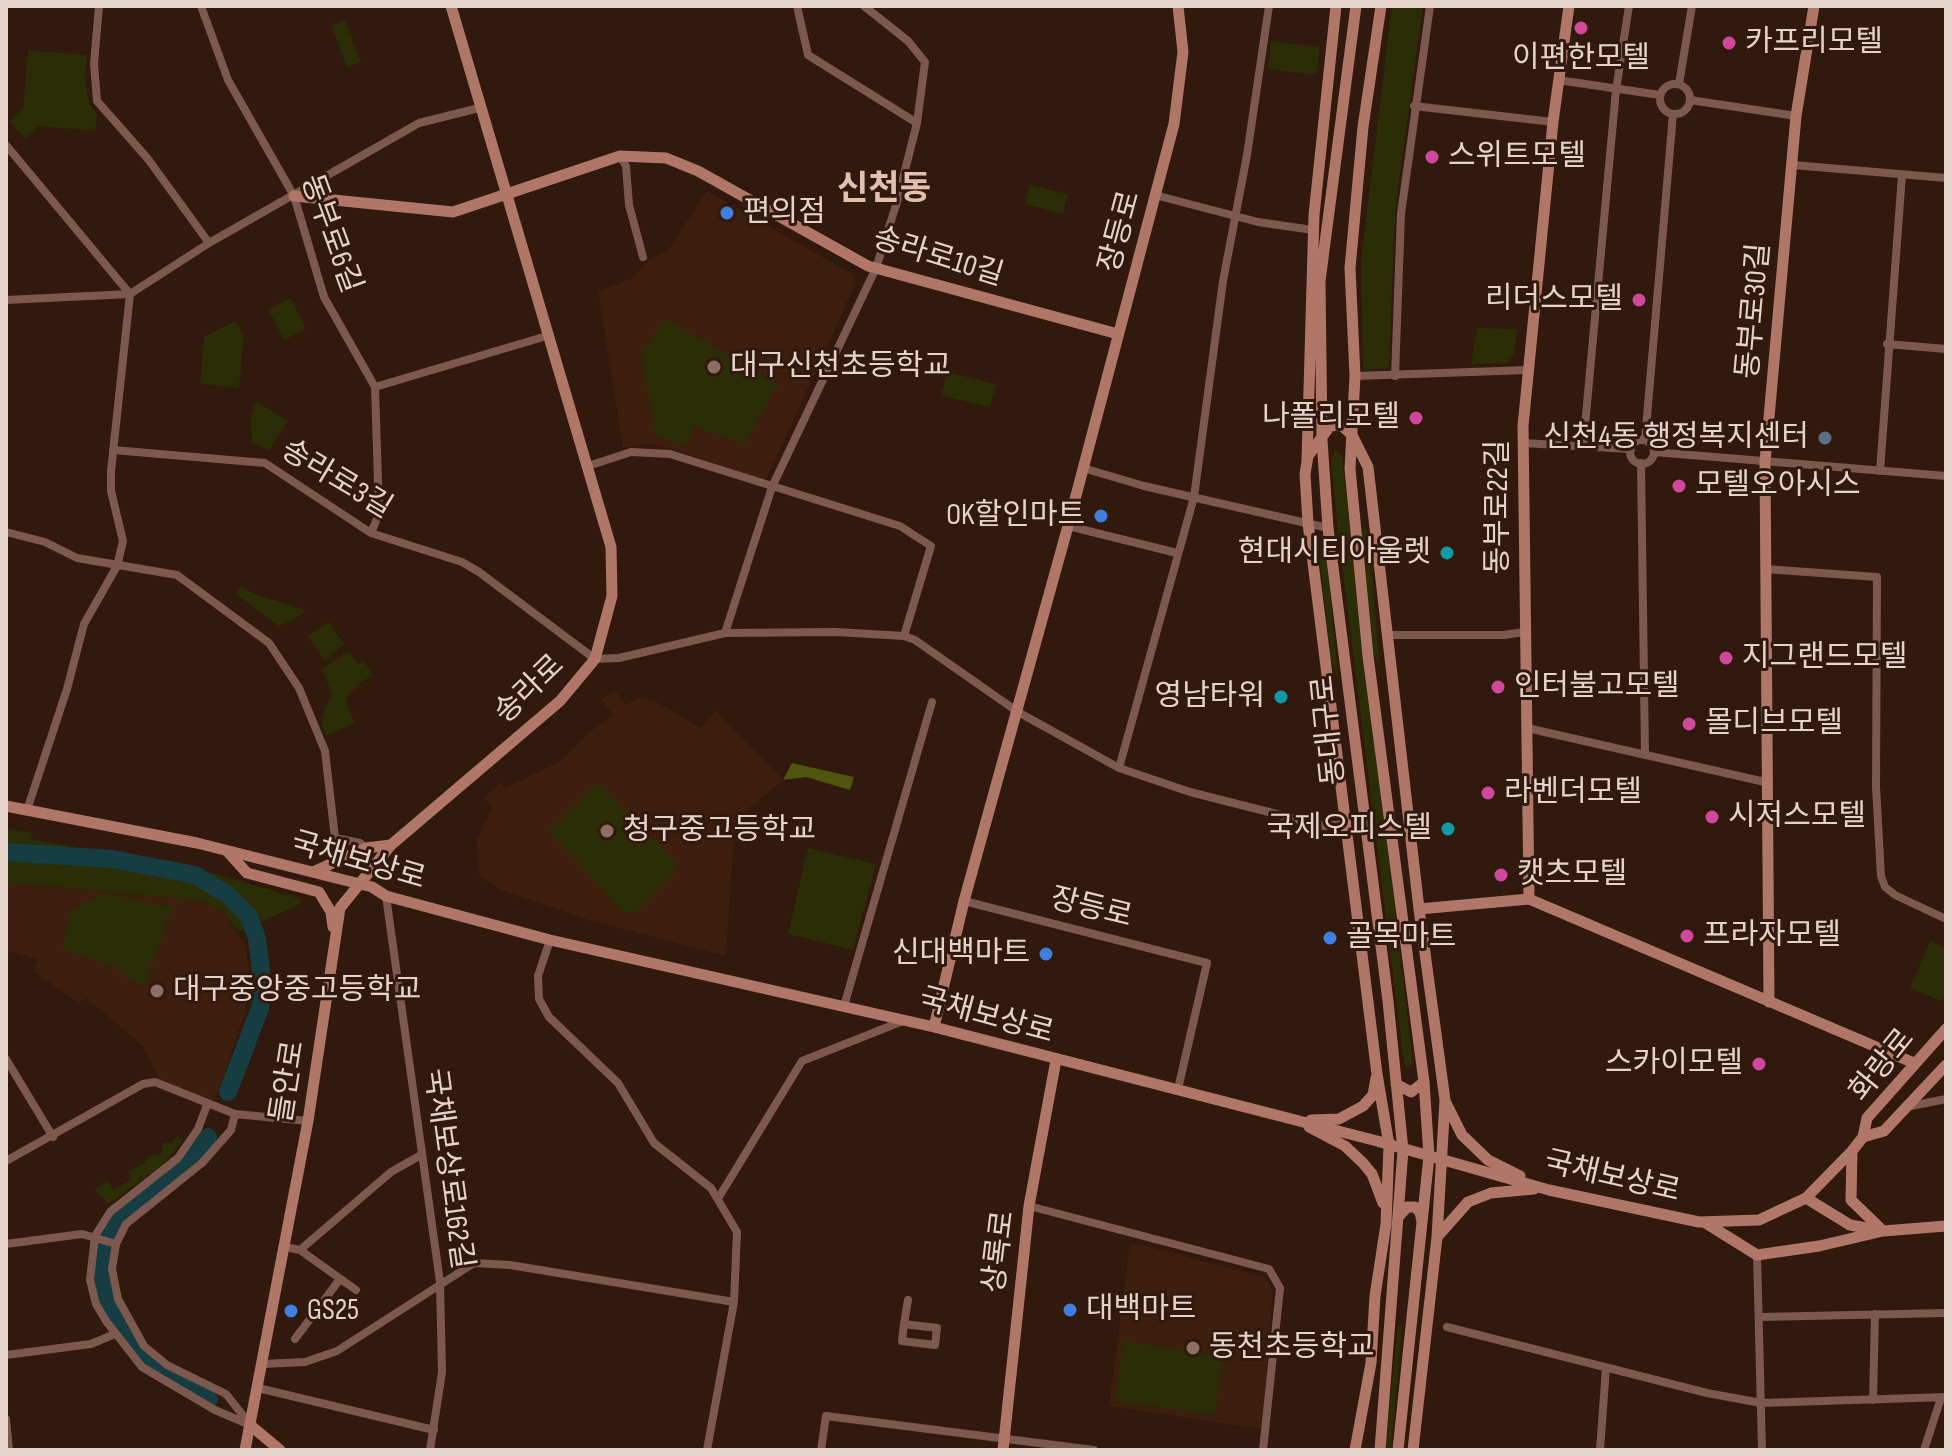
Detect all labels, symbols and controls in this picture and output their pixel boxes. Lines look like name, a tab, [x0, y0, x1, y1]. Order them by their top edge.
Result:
marker: 이편한모텔	[1572, 19, 1590, 37]
place label: 카프리모텔	[1745, 25, 1883, 61]
marker: 카프리모텔	[1720, 34, 1738, 52]
place label: 이편한모텔	[1512, 41, 1650, 77]
place label: 스위트모텔	[1448, 139, 1586, 175]
marker: 스위트모텔	[1423, 148, 1441, 166]
street label: 동부로6길	[292, 170, 368, 298]
district label: 신천동	[837, 170, 931, 210]
street label: 장등로	[1093, 187, 1149, 277]
place label: 편의점	[743, 195, 826, 231]
marker: 편의점	[718, 204, 736, 222]
street label: 송라로10길	[869, 221, 1007, 295]
street label: 동부로30길	[1731, 242, 1779, 380]
place label: 리더스모텔	[1485, 282, 1623, 318]
marker: 리더스모텔	[1630, 291, 1648, 309]
place label: 대구신천초등학교	[730, 349, 951, 385]
marker: 대구신천초등학교	[705, 358, 723, 376]
place label: 나폴리모텔	[1262, 400, 1400, 436]
marker: 나폴리모텔	[1407, 409, 1425, 427]
place label: 신천4동 행정복지센터	[1543, 420, 1809, 456]
marker: 신천4동 행정복지센터	[1816, 429, 1834, 447]
street label: 송라로3길	[274, 433, 398, 527]
street label: 동부로22길	[1481, 439, 1517, 575]
place label: 모텔오아시스	[1695, 468, 1861, 504]
marker: 모텔오아시스	[1670, 477, 1688, 495]
place label: OK할인마트	[946, 498, 1085, 534]
marker: OK할인마트	[1092, 507, 1110, 525]
place label: 현대시티아울렛	[1238, 535, 1431, 571]
marker: 현대시티아울렛	[1438, 544, 1456, 562]
place label: 지그랜드모텔	[1742, 640, 1908, 676]
street label: 송라로	[488, 648, 572, 732]
marker: 지그랜드모텔	[1717, 649, 1735, 667]
place label: 인터불고모텔	[1514, 669, 1680, 705]
street label: 동대구로	[1306, 673, 1354, 787]
marker: 인터불고모텔	[1489, 678, 1507, 696]
place label: 영남타워	[1155, 679, 1265, 715]
marker: 영남타워	[1272, 688, 1290, 706]
place label: 몰디브모텔	[1705, 706, 1843, 742]
marker: 몰디브모텔	[1680, 715, 1698, 733]
place label: 라벤더모텔	[1504, 775, 1642, 811]
marker: 라벤더모텔	[1479, 784, 1497, 802]
place label: 시저스모텔	[1728, 799, 1866, 835]
marker: 시저스모텔	[1703, 808, 1721, 826]
place label: 국제오피스텔	[1266, 811, 1432, 847]
place label: 청구중고등학교	[623, 813, 816, 849]
marker: 국제오피스텔	[1439, 820, 1457, 838]
marker: 청구중고등학교	[598, 822, 616, 840]
street label: 국채보상로	[287, 826, 429, 898]
place label: 캣츠모텔	[1517, 857, 1627, 893]
marker: 캣츠모텔	[1492, 866, 1510, 884]
street label: 장등로	[1046, 882, 1136, 936]
place label: 프라자모텔	[1703, 918, 1841, 954]
place label: 골목마트	[1346, 920, 1456, 956]
marker: 프라자모텔	[1678, 927, 1696, 945]
marker: 골목마트	[1321, 929, 1339, 947]
place label: 신대백마트	[892, 936, 1030, 972]
marker: 신대백마트	[1037, 945, 1055, 963]
place label: 대구중앙중고등학교	[173, 973, 421, 1009]
marker: 대구중앙중고등학교	[148, 982, 166, 1000]
street label: 국채보상로	[915, 982, 1057, 1052]
street label: 화랑로	[1843, 1022, 1923, 1110]
street label: 들안로	[265, 1038, 313, 1126]
place label: 스카이모텔	[1605, 1046, 1743, 1082]
marker: 스카이모텔	[1750, 1055, 1768, 1073]
street label: 국채보상로162길	[415, 1067, 479, 1271]
street label: 국채보상로	[1541, 1145, 1683, 1211]
street label: 상록로	[977, 1209, 1023, 1295]
place label: 대백마트	[1086, 1292, 1196, 1328]
place label: GS25	[307, 1293, 359, 1329]
marker: 대백마트	[1061, 1301, 1079, 1319]
marker: GS25	[282, 1302, 300, 1320]
place label: 동천초등학교	[1209, 1330, 1375, 1366]
marker: 동천초등학교	[1184, 1339, 1202, 1357]

